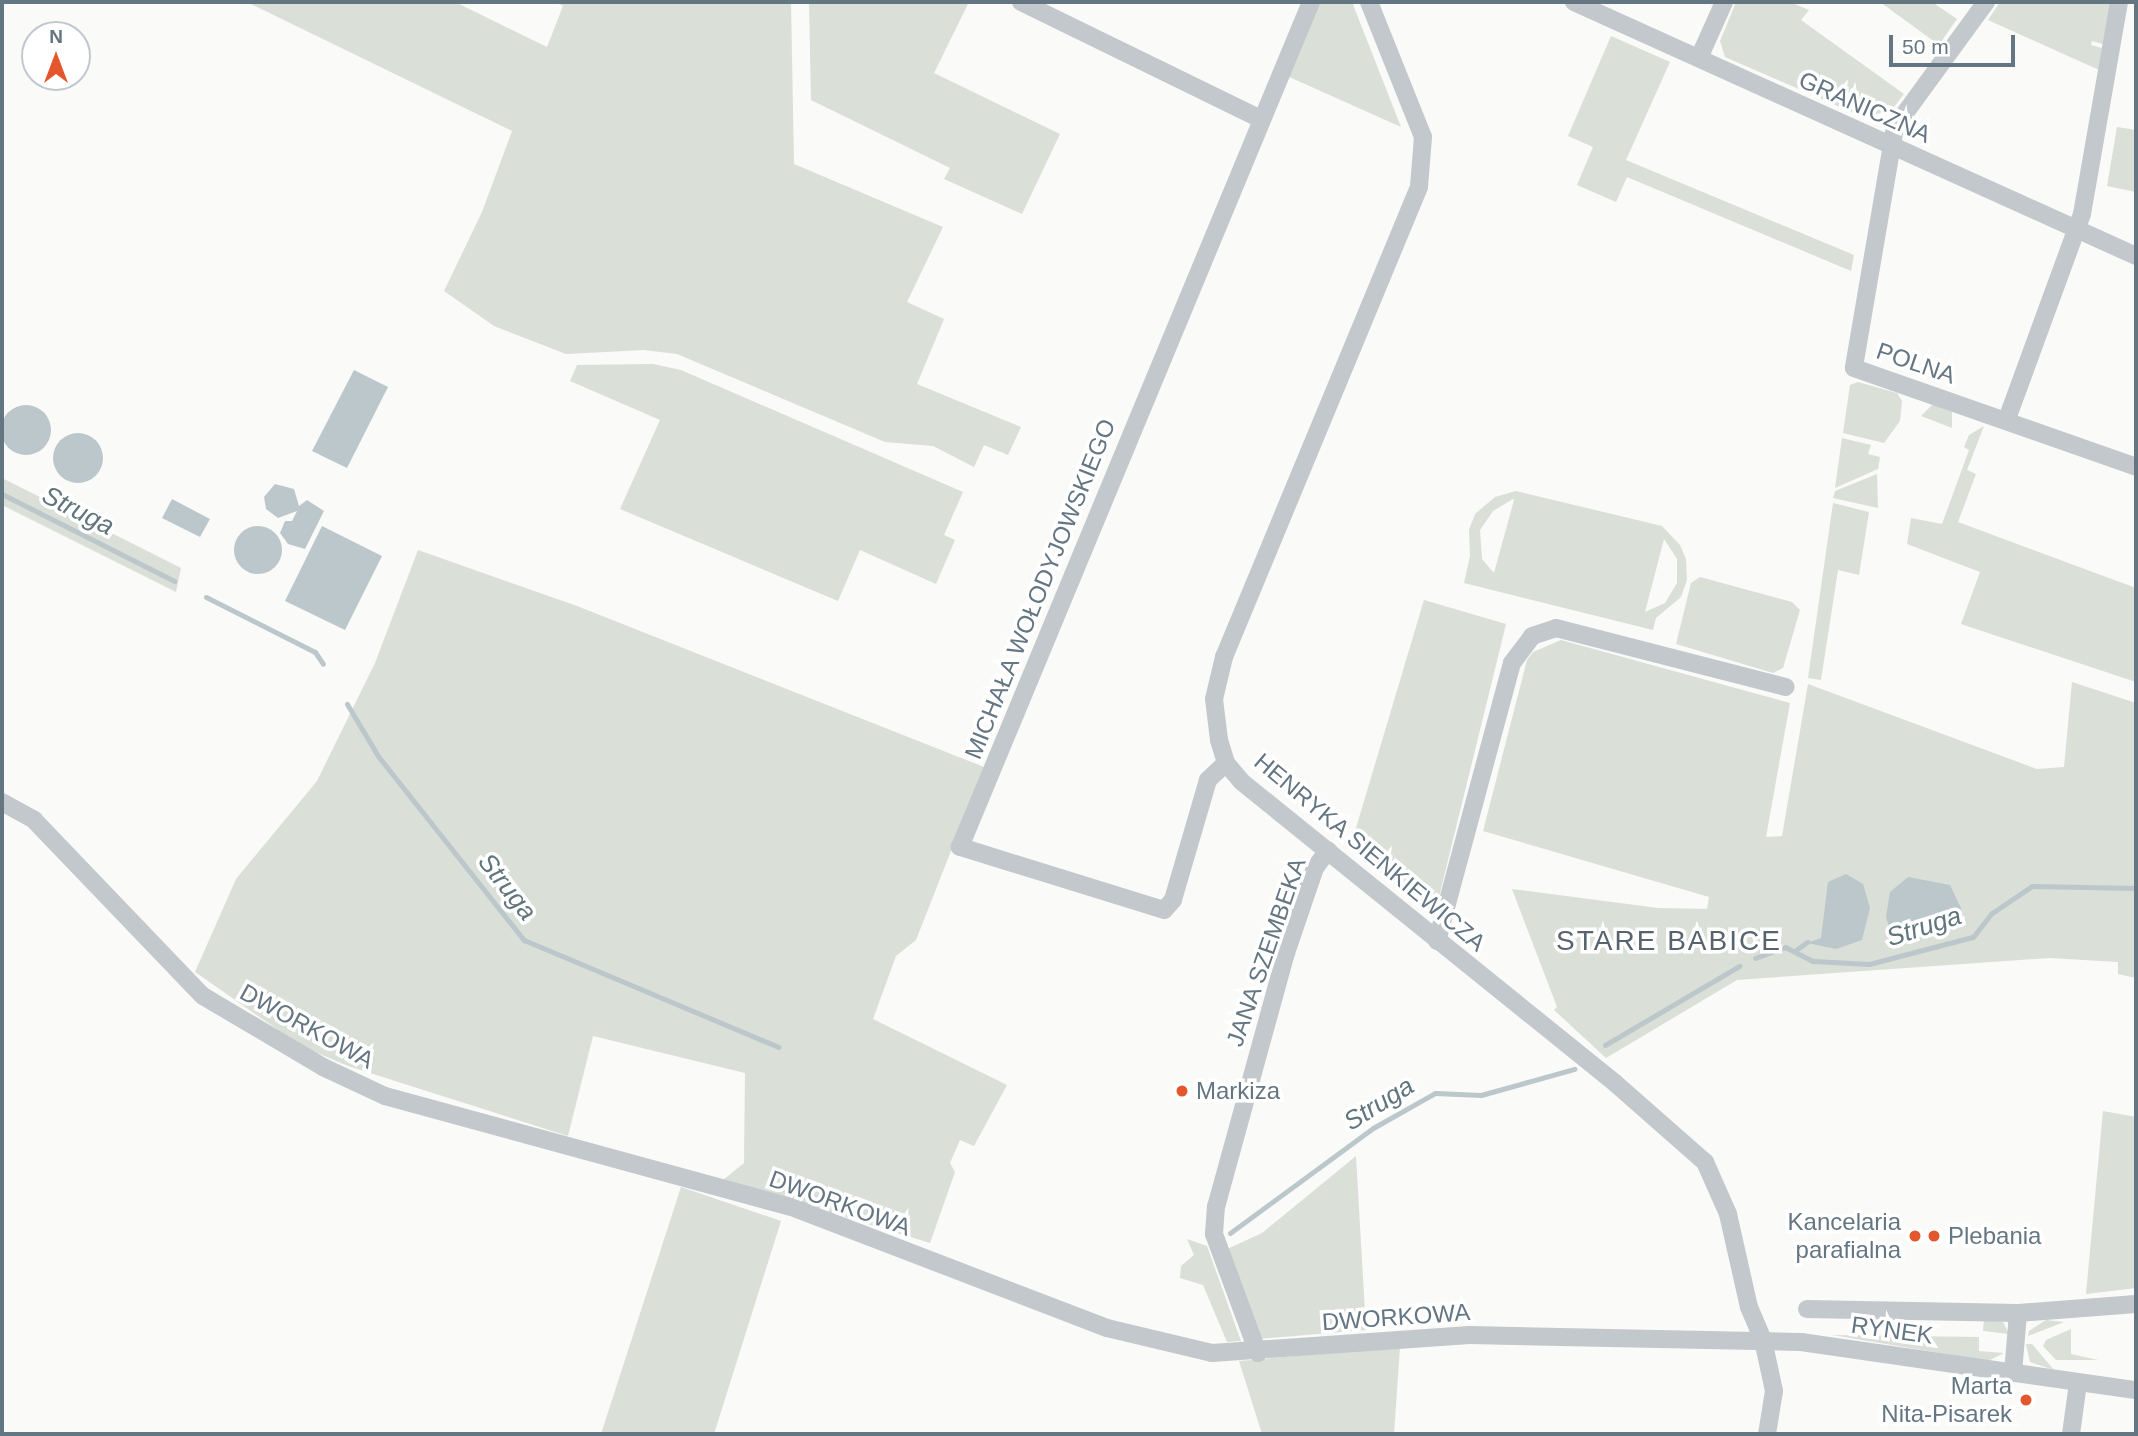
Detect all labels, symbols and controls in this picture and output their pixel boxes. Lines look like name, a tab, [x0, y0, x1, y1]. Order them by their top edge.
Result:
north arrow	[21, 21, 91, 91]
scale bar	[1893, 21, 2019, 65]
text: N	[49, 26, 63, 47]
text: 50 m	[1902, 35, 1949, 58]
street label: GRANICZNA	[1795, 65, 1935, 149]
street label: POLNA	[1873, 336, 1959, 390]
street label: MICHAŁA WOŁODYJOWSKIEGO	[958, 414, 1122, 764]
water label: Struga	[37, 480, 119, 542]
street label: HENRYKA SIENKIEWICZA	[1248, 746, 1492, 958]
water label: Struga	[471, 847, 543, 927]
street label: JANA SZEMBEKA	[1220, 853, 1312, 1051]
water label: Struga	[1883, 900, 1965, 954]
district label: STARE BABICE	[1558, 924, 1780, 958]
street label: DWORKOWA	[235, 977, 379, 1075]
water label: Struga	[1338, 1070, 1420, 1138]
place label: Markiza	[1196, 1077, 1280, 1105]
marker: Markiza	[1174, 1083, 1190, 1099]
street label: DWORKOWA	[765, 1164, 915, 1242]
place label: Kancelaria parafialna	[1788, 1208, 1901, 1264]
place label: Plebania	[1948, 1222, 2041, 1250]
marker: Kancelaria parafialna	[1907, 1228, 1923, 1244]
marker: Plebania	[1926, 1228, 1942, 1244]
street label: DWORKOWA	[1321, 1297, 1471, 1337]
street label: RYNEK	[1849, 1310, 1935, 1350]
place label: Marta Nita-Pisarek	[1881, 1372, 2012, 1428]
marker: Marta Nita-Pisarek	[2018, 1392, 2034, 1408]

